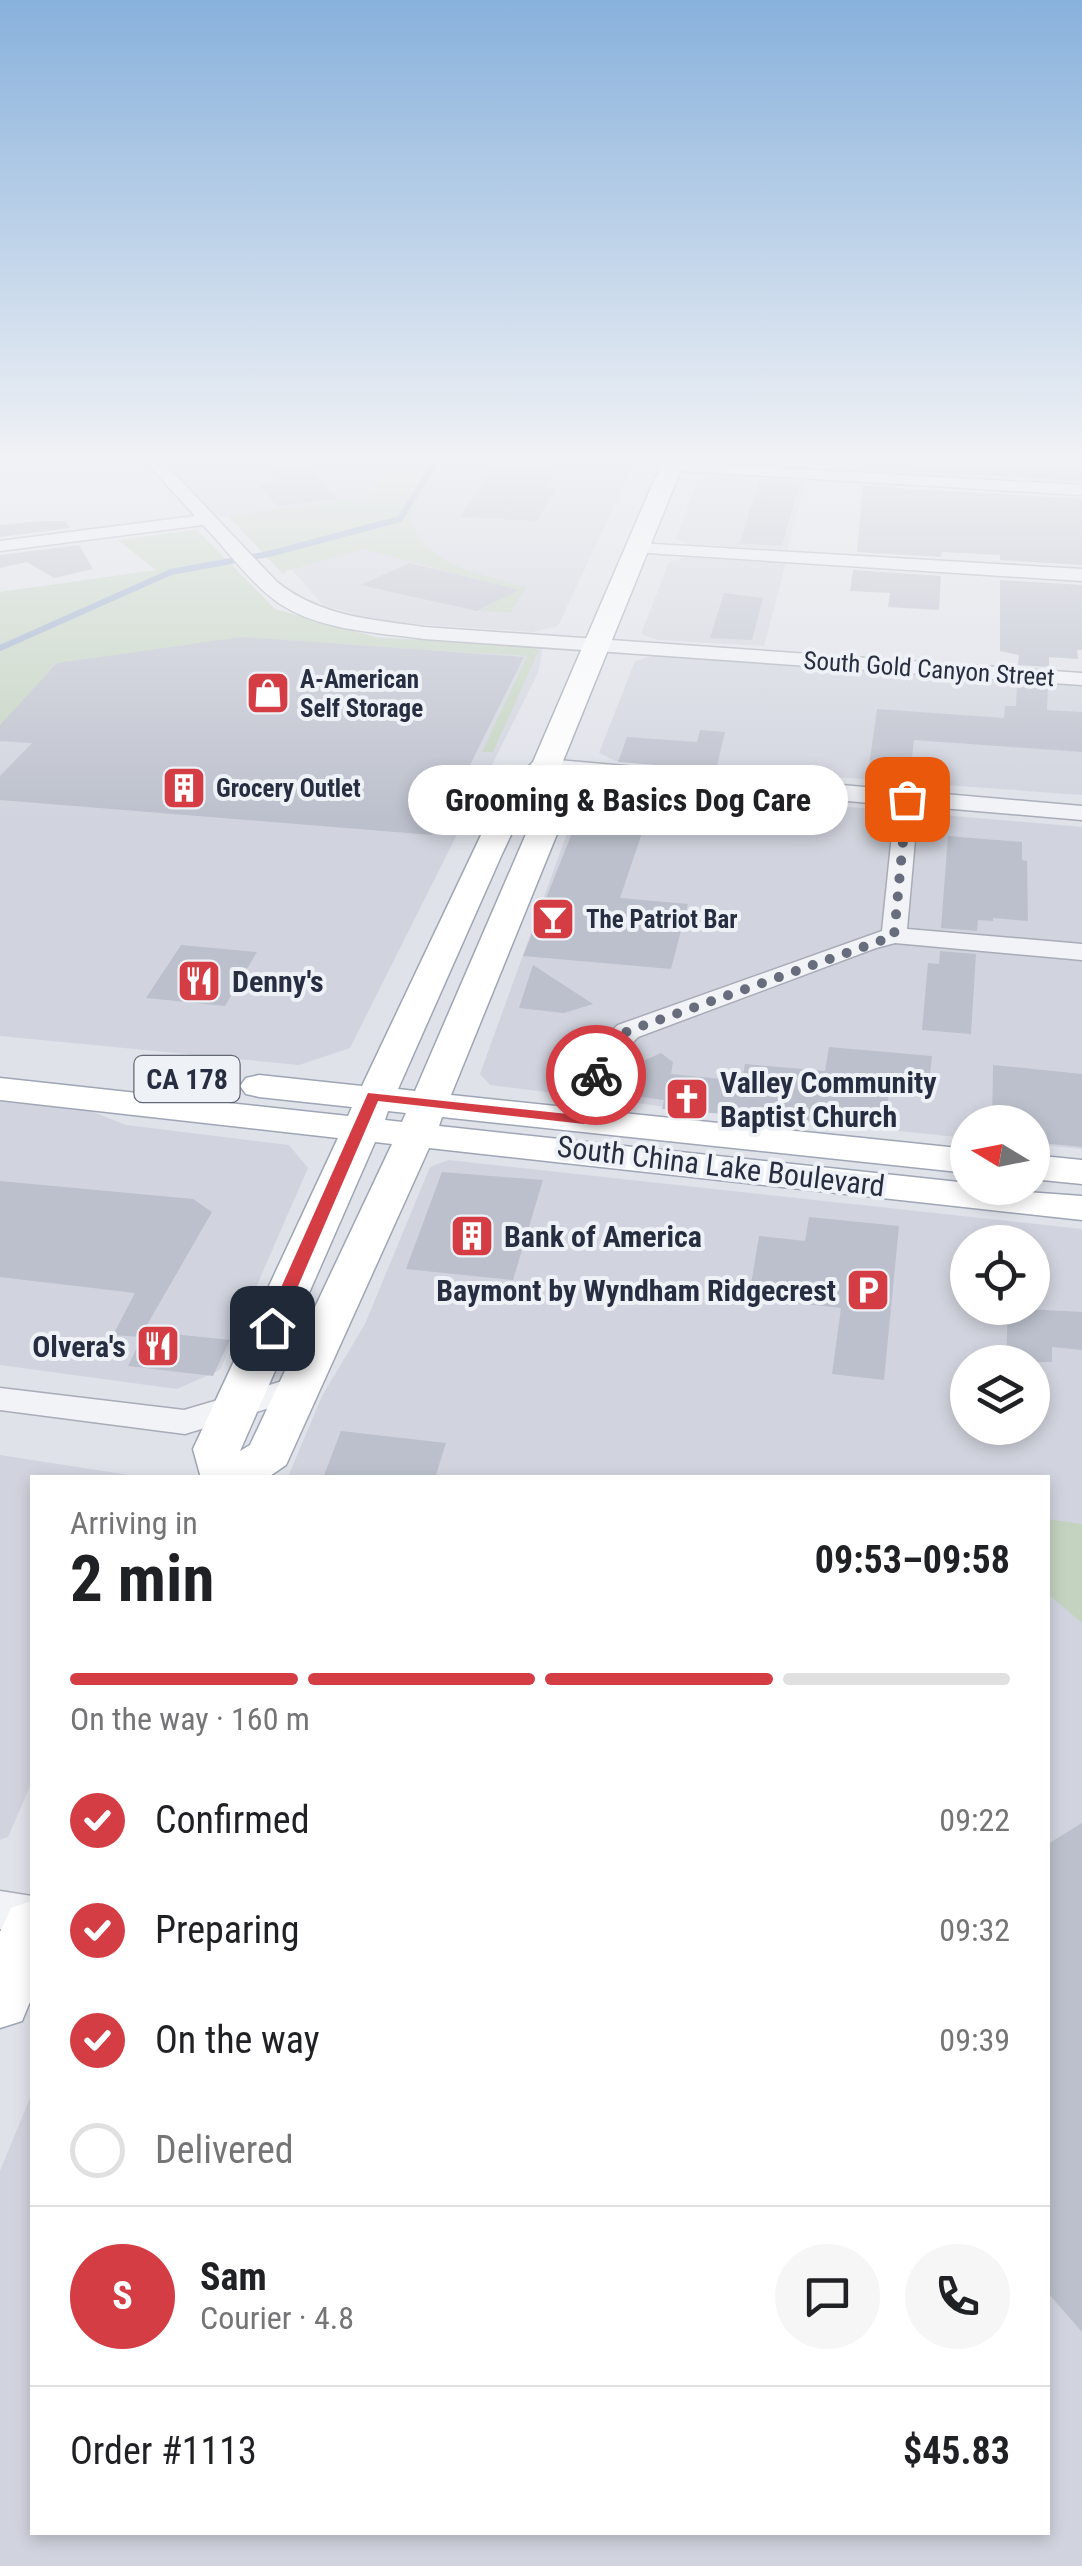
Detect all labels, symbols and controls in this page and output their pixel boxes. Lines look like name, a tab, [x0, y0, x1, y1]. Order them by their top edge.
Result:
street label: South Gold Canyon Street	[803, 646, 1055, 692]
place label: A-American Self Storage	[300, 665, 423, 723]
shop icon: A-American Self Storage	[245, 670, 291, 716]
pin	[865, 757, 950, 842]
callout: Grooming & Basics Dog Care	[407, 764, 847, 834]
building icon: Grocery Outlet	[161, 765, 207, 811]
icon: bag	[880, 772, 935, 827]
place label: Grocery Outlet	[216, 774, 361, 803]
text: Grooming & Basics Dog Care	[445, 781, 811, 819]
bar icon: The Patriot Bar	[530, 896, 576, 942]
place label: The Patriot Bar	[586, 905, 738, 934]
restaurant icon: Denny's	[176, 958, 222, 1004]
place label: Denny's	[232, 964, 324, 999]
courier	[546, 1025, 646, 1125]
icon: bike	[569, 1048, 624, 1103]
road number: CA 178	[134, 1056, 240, 1102]
place label: Valley Community Baptist Church	[720, 1065, 937, 1134]
church icon: Valley Community Baptist Church	[664, 1076, 710, 1122]
north arrow	[950, 1105, 1050, 1205]
map controls	[950, 1105, 1050, 1445]
street label: South China Lake Boulevard	[555, 1129, 887, 1203]
building icon: Bank of America	[449, 1213, 495, 1259]
place label: Bank of America	[504, 1219, 702, 1254]
button: locate	[950, 1225, 1050, 1325]
parking icon: Baymont by Wyndham Ridgecrest	[845, 1267, 891, 1313]
place label: Baymont by Wyndham Ridgecrest	[436, 1273, 836, 1308]
pin	[230, 1286, 315, 1371]
icon: home	[245, 1301, 300, 1356]
restaurant icon: Olvera's	[135, 1323, 181, 1369]
place label: Olvera's	[32, 1329, 126, 1364]
button: layers	[950, 1345, 1050, 1445]
text: Arriving in	[70, 1504, 198, 1542]
text: 09:53–09:58	[815, 1538, 1010, 1582]
text: 2 min	[70, 1541, 214, 1617]
text: On the way · 160 m	[70, 1700, 310, 1738]
icon: check	[70, 1793, 125, 1848]
text: Confirmed	[155, 1798, 310, 1842]
text: 09:22	[939, 1801, 1010, 1839]
icon: check	[70, 1903, 125, 1958]
text: Preparing	[155, 1908, 300, 1952]
text: 09:32	[939, 1911, 1010, 1949]
icon: check	[70, 2013, 125, 2068]
text: On the way	[155, 2018, 320, 2062]
text: 09:39	[939, 2021, 1010, 2059]
text: Delivered	[155, 2128, 294, 2172]
button: chat	[775, 2244, 880, 2349]
button: phone	[905, 2244, 1010, 2349]
text: Sam	[200, 2255, 267, 2299]
text: S	[112, 2274, 133, 2318]
text: Courier · 4.8	[200, 2299, 354, 2337]
text: Order #1113	[70, 2429, 257, 2473]
text: $45.83	[903, 2429, 1010, 2473]

